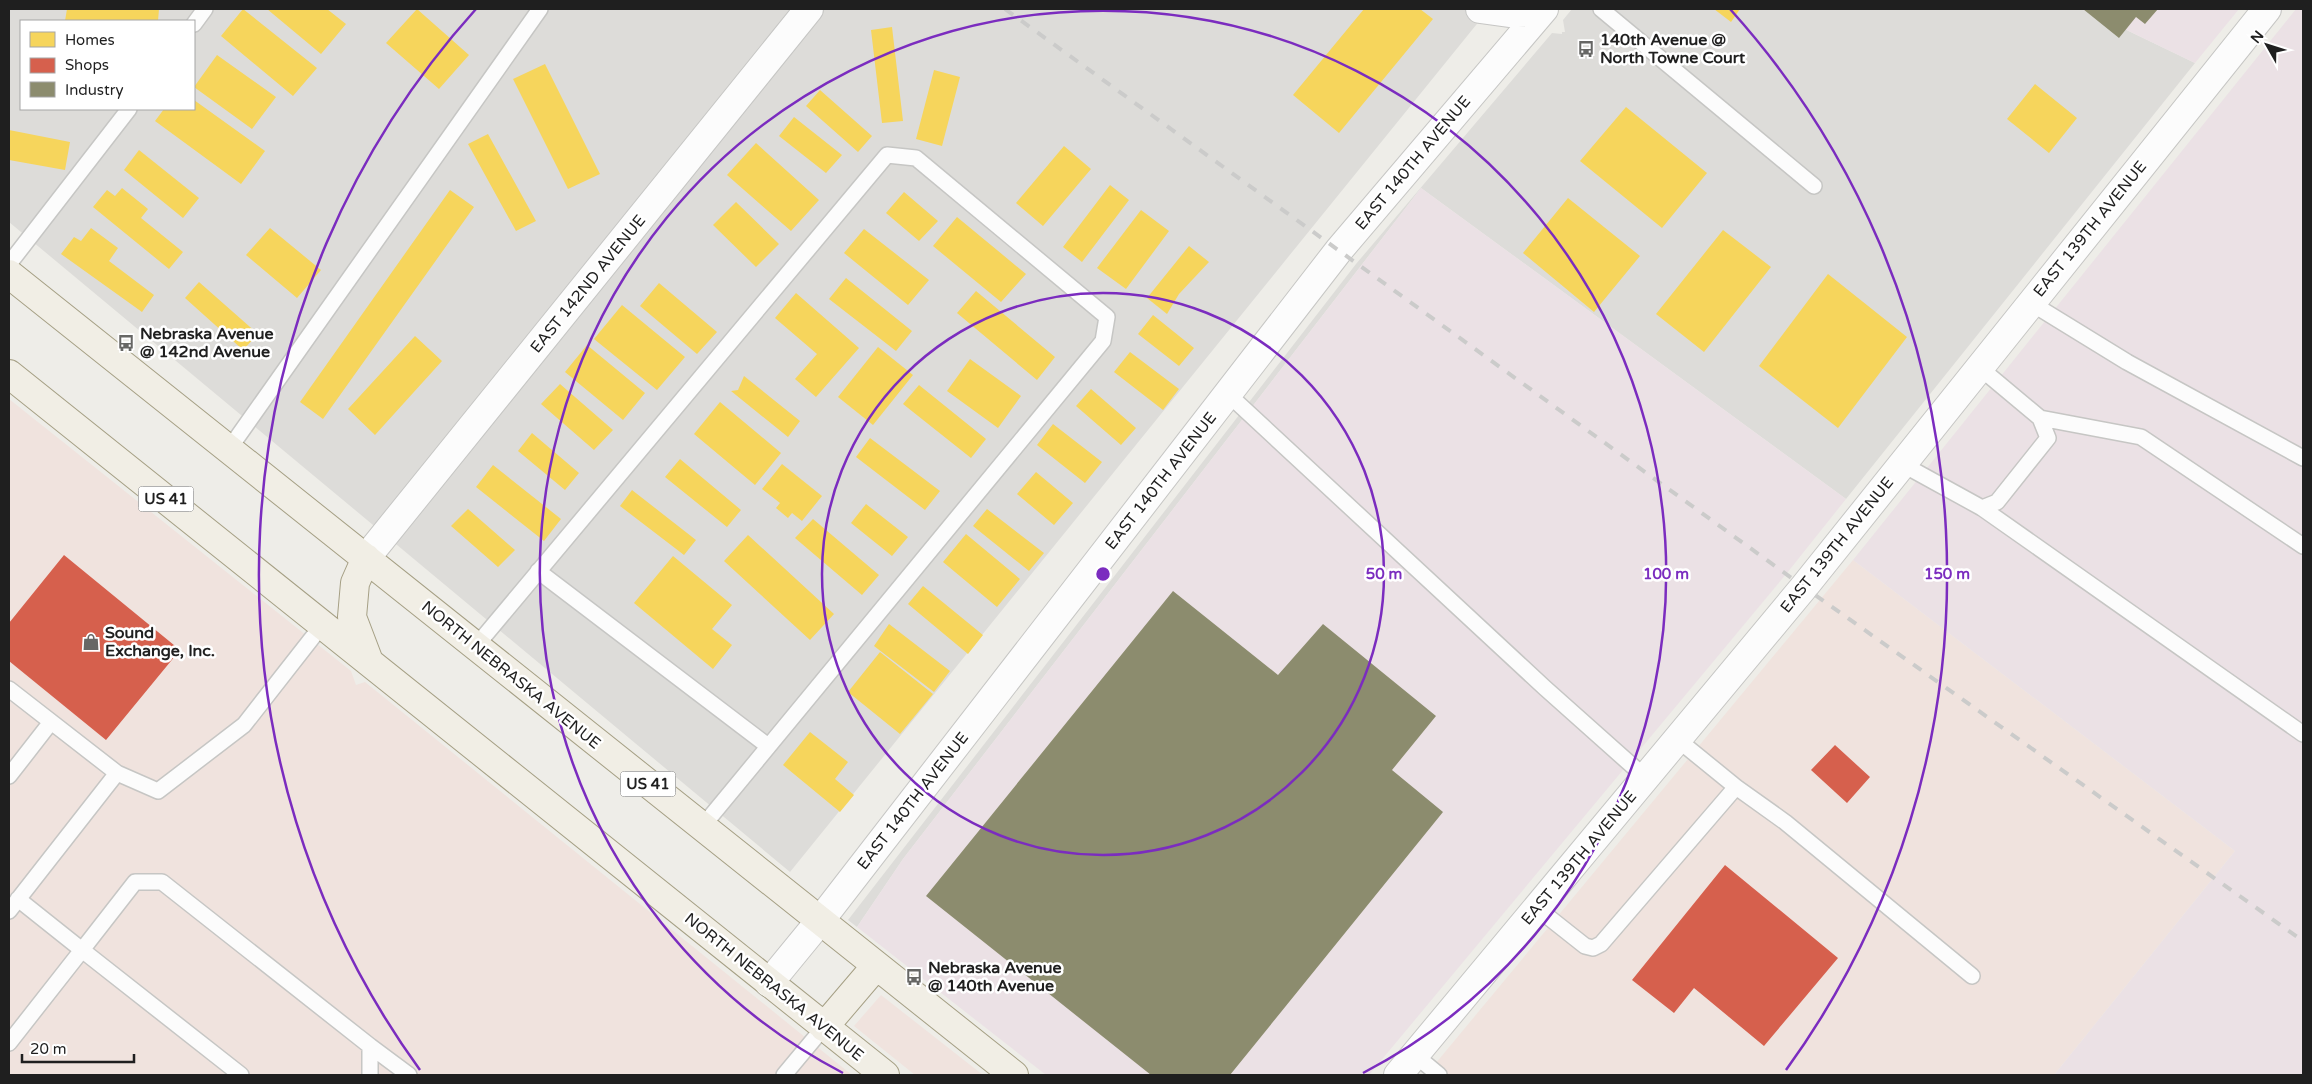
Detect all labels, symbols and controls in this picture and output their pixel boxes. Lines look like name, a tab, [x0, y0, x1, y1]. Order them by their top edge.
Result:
legend	[20, 20, 195, 110]
north arrow	[2242, 20, 2292, 70]
text: N	[2247, 27, 2267, 47]
place label: 140th Avenue @ North Towne Court	[1600, 30, 1746, 68]
text: Homes	[65, 31, 115, 49]
bus stop icon: 140th Avenue @ North Towne Court	[1576, 39, 1596, 59]
text: Shops	[65, 56, 109, 74]
text: Industry	[65, 81, 124, 99]
street label: EAST 140TH AVENUE	[1351, 92, 1475, 234]
street label: EAST 139TH AVENUE	[2029, 157, 2151, 301]
street label: EAST 142ND AVENUE	[526, 211, 650, 357]
place label: Nebraska Avenue @ 142nd Avenue	[140, 324, 274, 362]
bus stop icon: Nebraska Avenue @ 142nd Avenue	[116, 333, 136, 353]
street label: EAST 140TH AVENUE	[1101, 408, 1221, 554]
street label: EAST 139TH AVENUE	[1776, 473, 1898, 617]
road number: US 41	[138, 486, 194, 512]
centre of rings	[1094, 565, 1112, 583]
text: 50 m	[1366, 565, 1402, 583]
text: 100 m	[1643, 565, 1689, 583]
text: 150 m	[1924, 565, 1970, 583]
street label: NORTH NEBRASKA AVENUE	[417, 596, 605, 754]
place label: Sound Exchange, Inc.	[105, 623, 215, 661]
shop icon: Sound Exchange, Inc.	[81, 632, 101, 652]
street label: EAST 140TH AVENUE	[853, 728, 973, 874]
road number: US 41	[620, 772, 676, 796]
street label: EAST 139TH AVENUE	[1517, 787, 1641, 929]
street label: NORTH NEBRASKA AVENUE	[680, 908, 868, 1066]
place label: Nebraska Avenue @ 140th Avenue	[928, 958, 1062, 996]
bus stop icon: Nebraska Avenue @ 140th Avenue	[904, 967, 924, 987]
scale bar	[22, 1032, 135, 1064]
text: 20 m	[30, 1040, 67, 1058]

